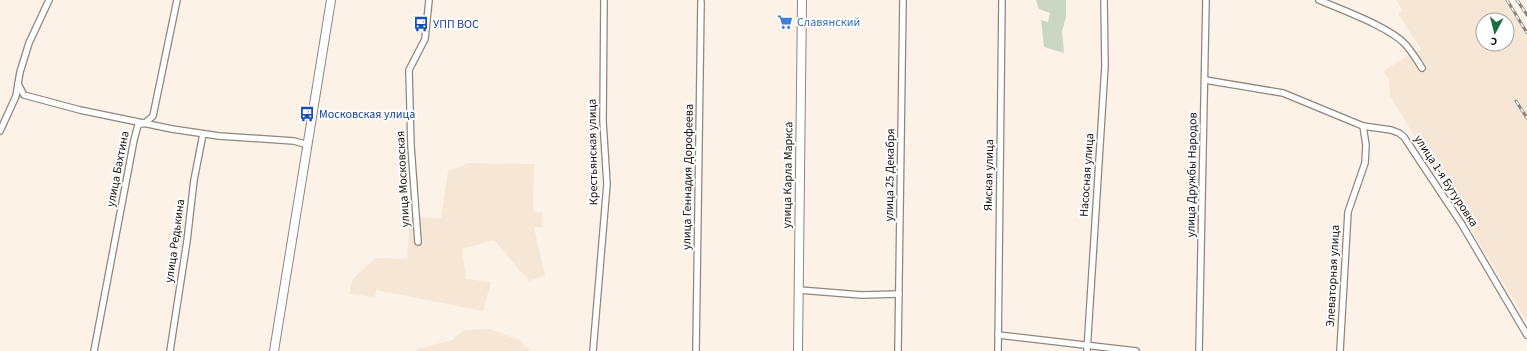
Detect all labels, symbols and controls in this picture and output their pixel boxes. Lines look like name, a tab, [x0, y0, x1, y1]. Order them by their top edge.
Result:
north arrow	[1475, 12, 1515, 52]
supermarket icon: Славянский	[776, 13, 794, 31]
place label: Славянский	[797, 14, 860, 31]
bus stop icon: УПП ВОС	[412, 15, 430, 33]
place label: УПП ВОС	[433, 16, 479, 33]
text: С	[1489, 34, 1498, 49]
street label: Крестьянская улица	[584, 99, 602, 205]
street label: улица Геннадия Дорофеева	[678, 104, 698, 250]
bus stop icon: Московская улица	[298, 105, 316, 123]
place label: Московская улица	[319, 106, 415, 123]
street label: улица Дружбы Народов	[1182, 112, 1202, 238]
street label: улица Карла Маркса	[779, 121, 797, 229]
street label: улица 25 Декабря	[881, 128, 899, 222]
street label: улица Бахтина	[102, 130, 134, 208]
street label: улица Московская	[392, 130, 414, 228]
street label: улица 1-я Бутуровка	[1410, 132, 1482, 230]
street label: Насосная улица	[1076, 133, 1098, 217]
street label: Ямская улица	[980, 139, 998, 211]
street label: улица Редькина	[161, 198, 189, 284]
street label: Элеваторная улица	[1322, 224, 1344, 328]

